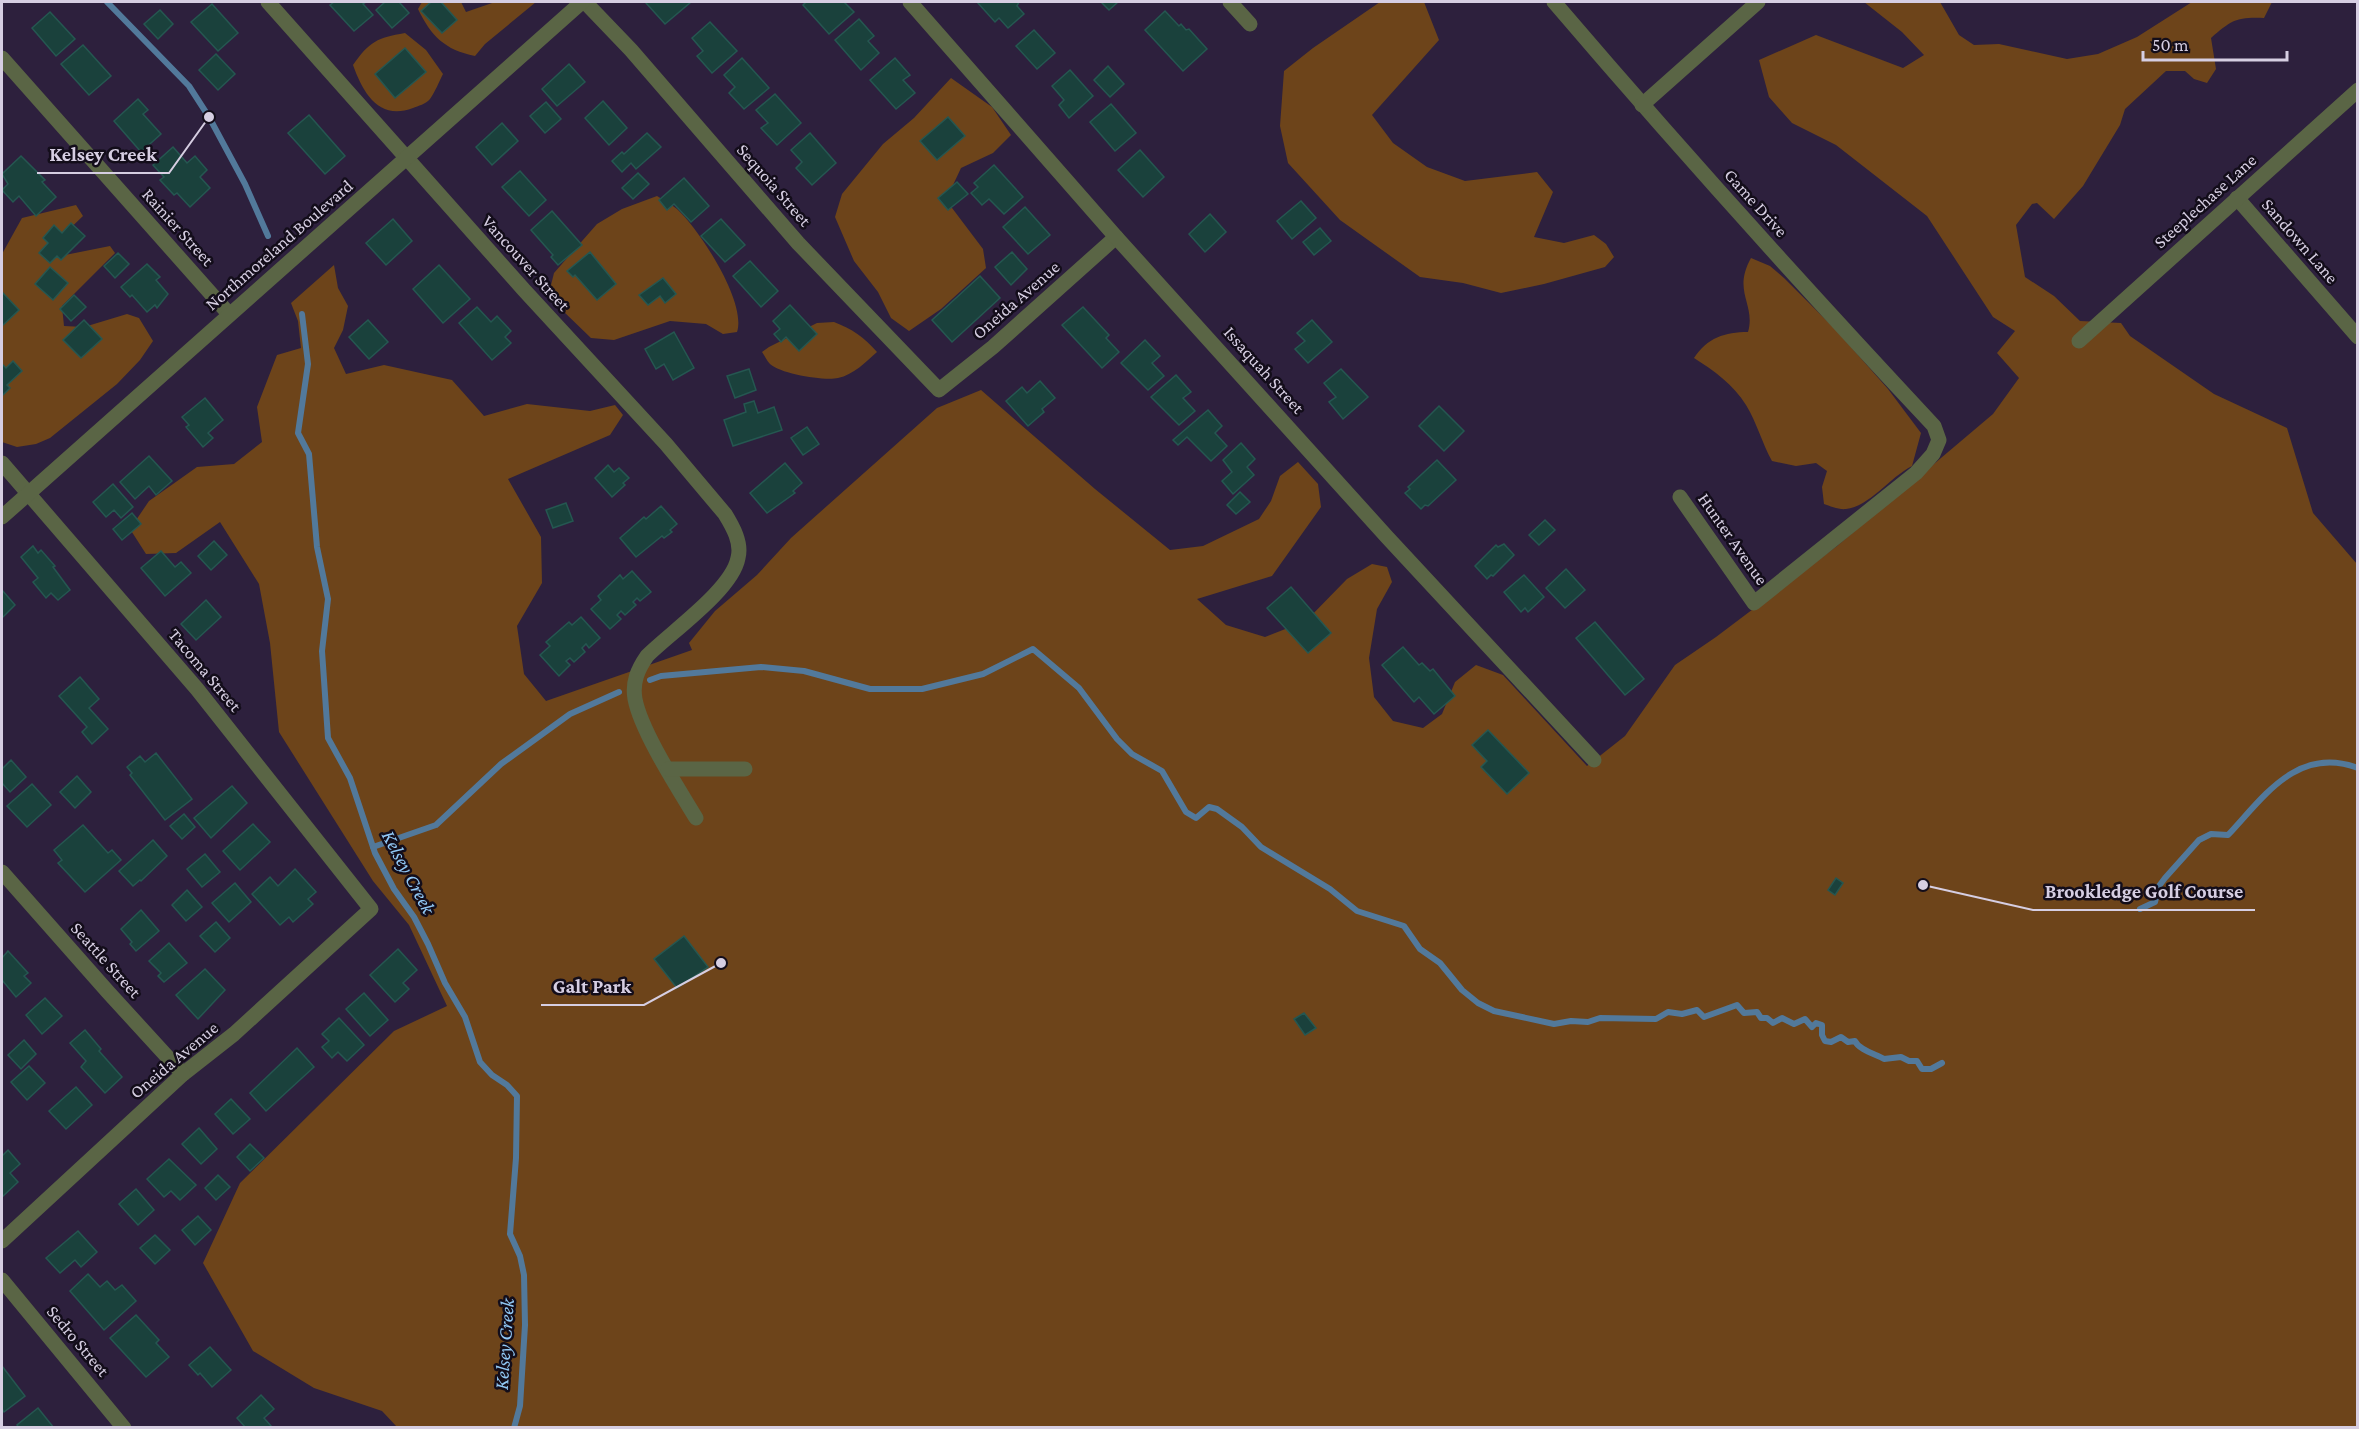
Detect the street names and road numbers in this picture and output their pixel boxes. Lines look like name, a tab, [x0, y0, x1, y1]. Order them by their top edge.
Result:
street label: Sequoia Street	[733, 140, 816, 231]
street label: Steeplechase Lane	[2150, 150, 2260, 252]
street label: Game Drive	[1720, 165, 1792, 241]
street label: Northmoreland Boulevard	[201, 175, 357, 314]
street label: Rainier Street	[138, 184, 219, 271]
street label: Sandown Lane	[2258, 194, 2342, 288]
street label: Vancouver Street	[478, 211, 575, 316]
street label: Oneida Avenue	[968, 257, 1064, 343]
street label: Issaquah Street	[1220, 322, 1309, 418]
street label: Hunter Avenue	[1694, 489, 1772, 589]
street label: Tacoma Street	[165, 624, 246, 716]
street label: Seattle Street	[67, 918, 146, 1003]
street label: Oneida Avenue	[126, 1017, 222, 1103]
street label: Sedro Street	[43, 1302, 114, 1381]

